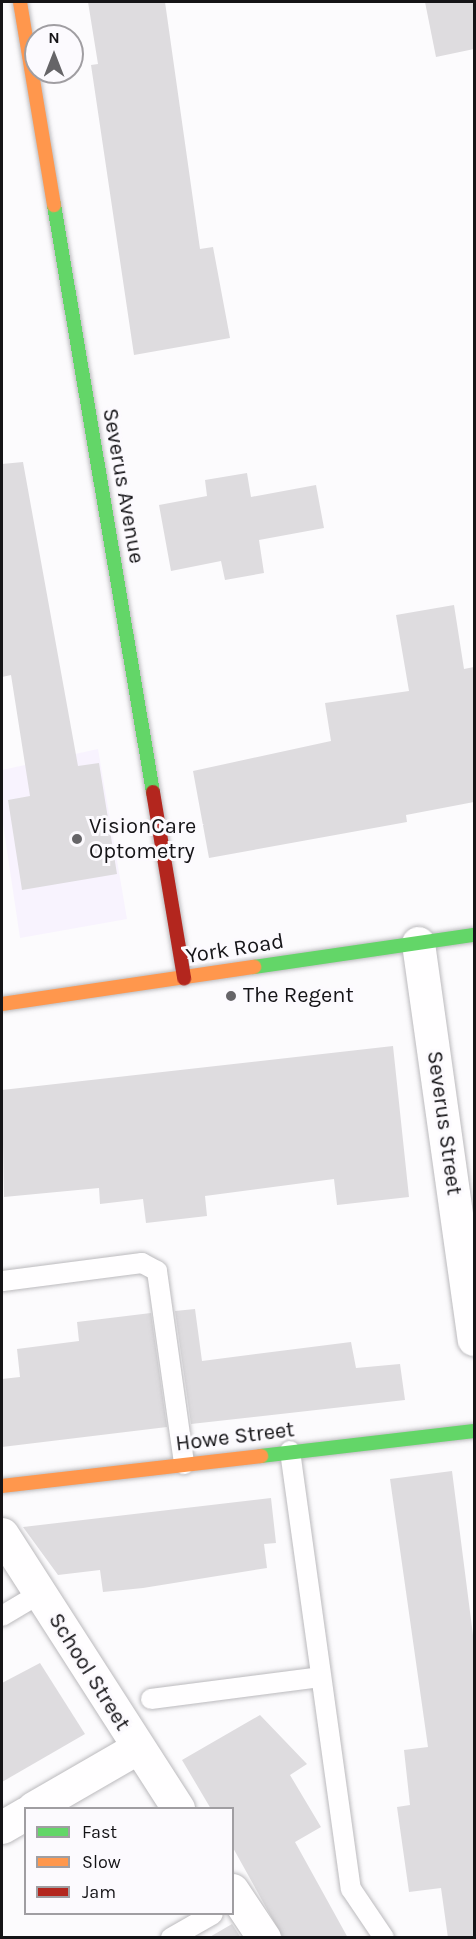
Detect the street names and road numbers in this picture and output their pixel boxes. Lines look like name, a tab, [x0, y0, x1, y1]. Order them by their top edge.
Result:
street label: Severus Avenue	[96, 406, 150, 566]
street label: York Road	[184, 928, 286, 970]
street label: Severus Street	[421, 1049, 467, 1197]
street label: Howe Street	[174, 1417, 296, 1457]
street label: School Street	[42, 1608, 136, 1736]

